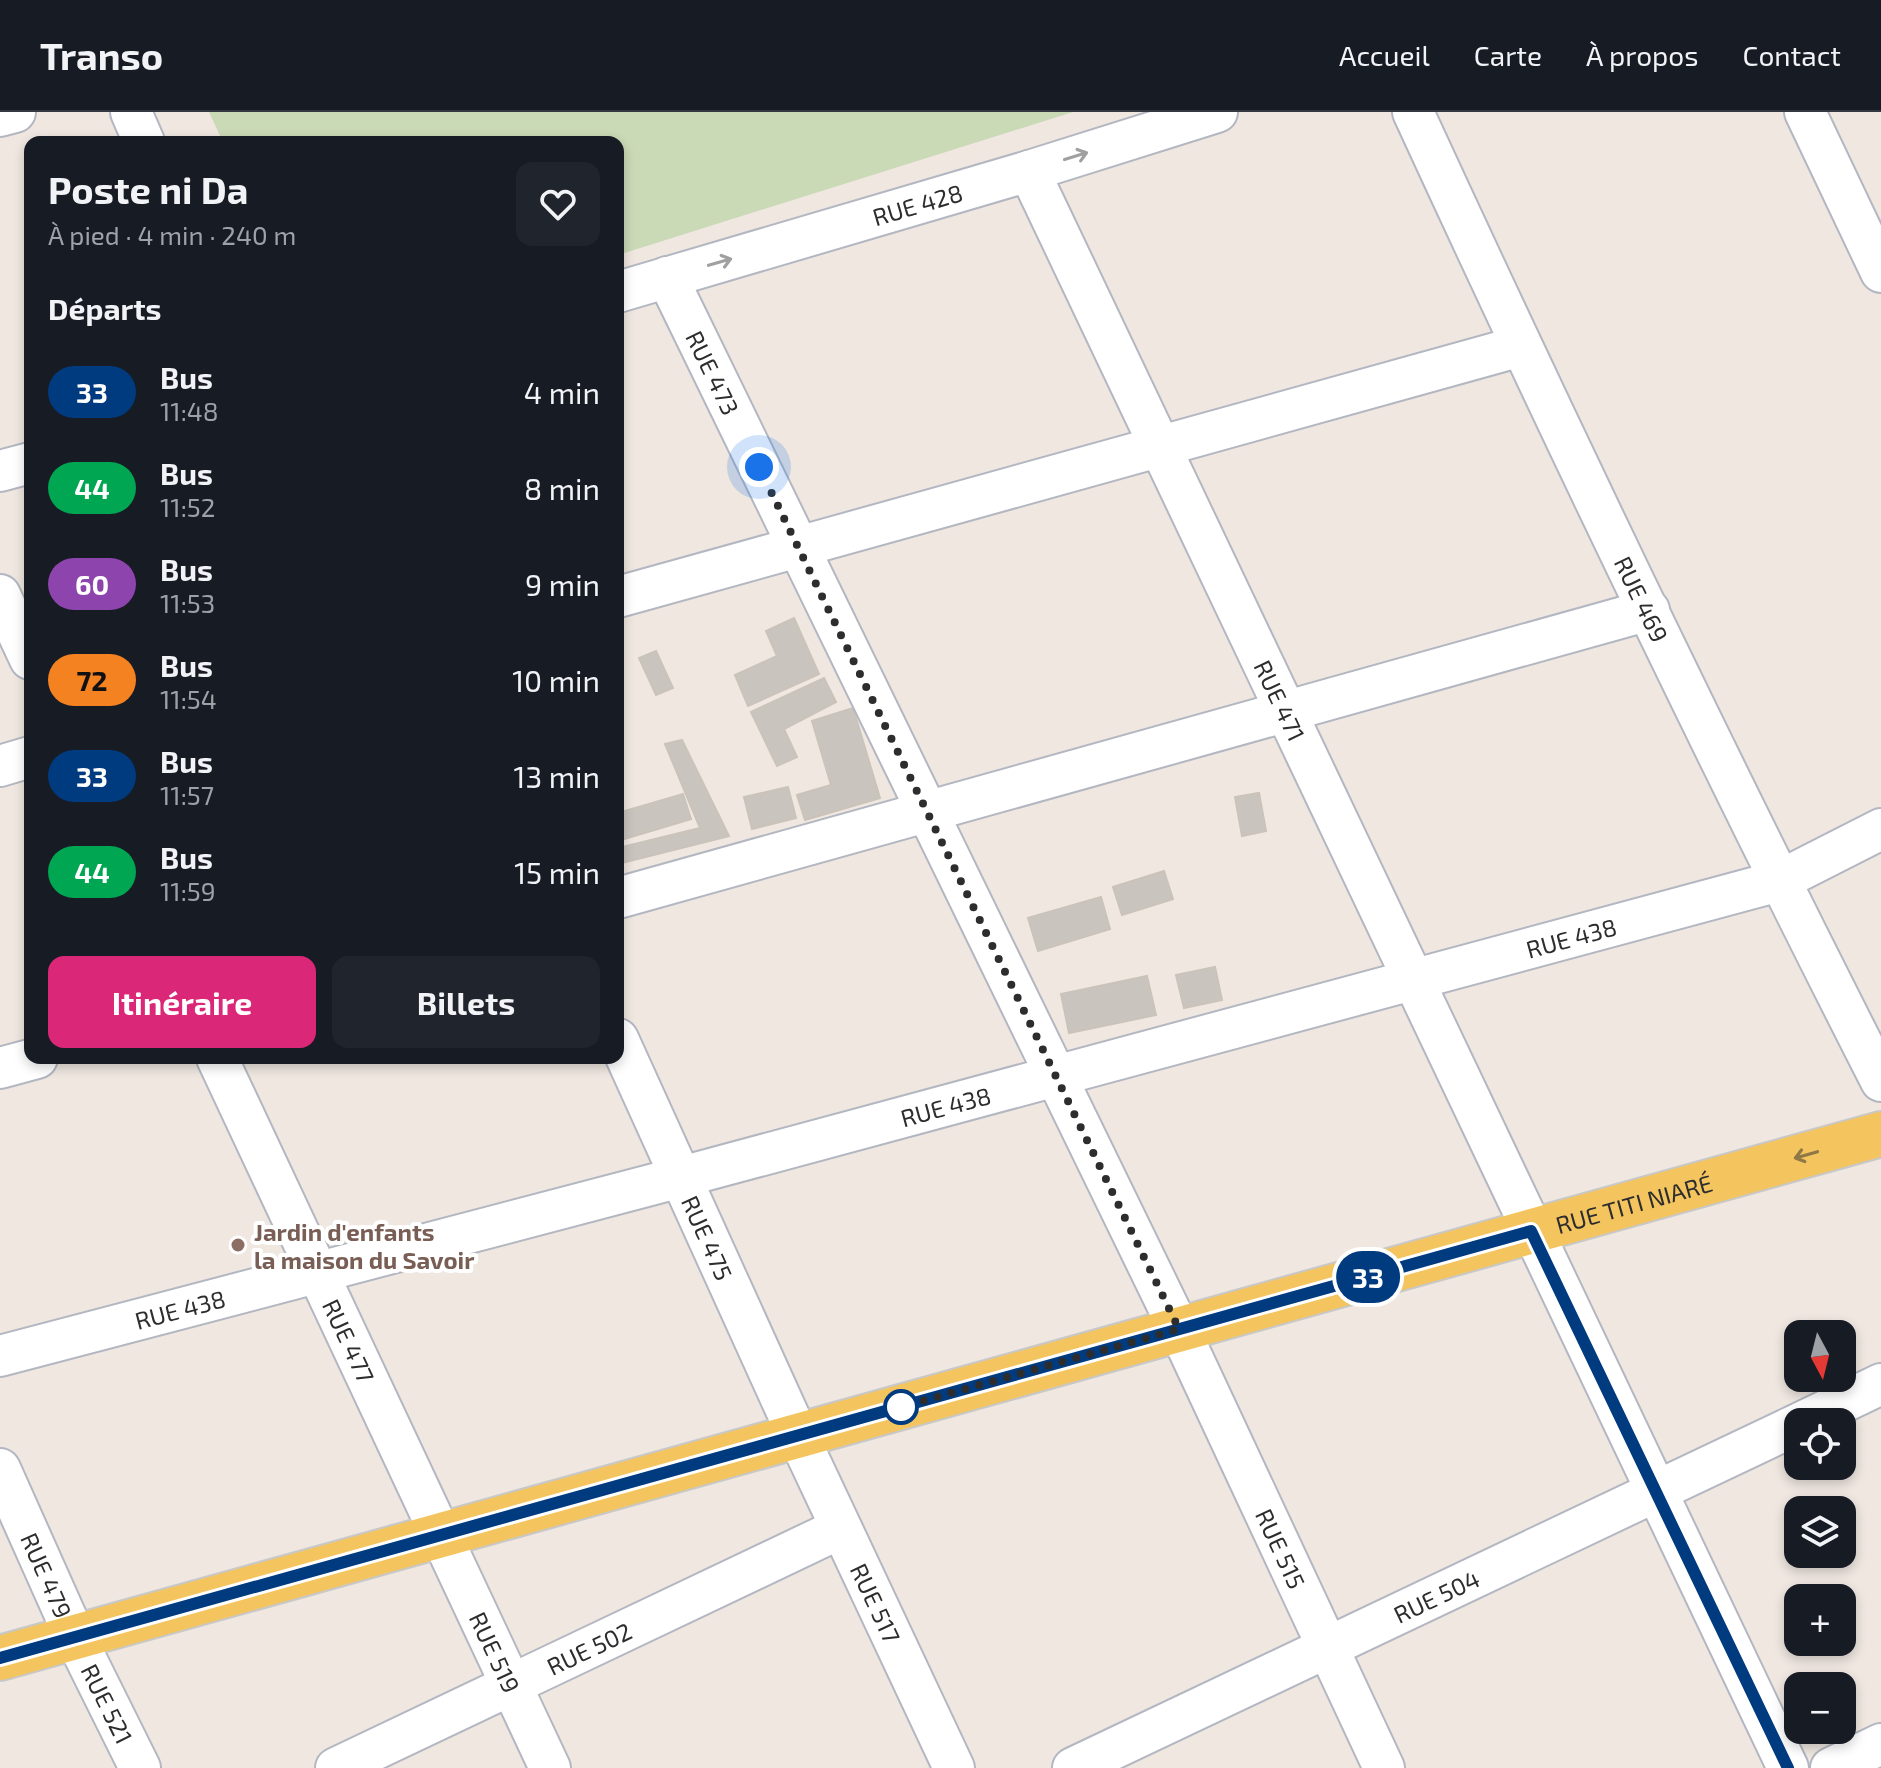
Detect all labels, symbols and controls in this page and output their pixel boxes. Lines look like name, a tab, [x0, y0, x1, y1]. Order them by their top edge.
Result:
text: Transo	[40, 32, 163, 78]
text: Accueil	[1339, 38, 1430, 72]
text: Carte	[1474, 38, 1542, 72]
text: À propos	[1586, 38, 1698, 72]
text: Contact	[1742, 38, 1841, 72]
one-way arrow	[1063, 148, 1089, 163]
button: heart	[516, 162, 600, 246]
text: Poste ni Da	[48, 166, 248, 212]
street label: RUE 428	[869, 177, 966, 231]
text: À pied · 4 min · 240 m	[48, 219, 296, 250]
one-way arrow	[706, 254, 732, 269]
text: Départs	[48, 290, 162, 326]
street label: RUE 473	[681, 325, 746, 419]
text: Bus	[160, 359, 213, 395]
text: 4 min	[524, 374, 600, 410]
text: 33	[76, 375, 108, 409]
text: 11:48	[160, 395, 219, 426]
your location	[739, 447, 779, 487]
text: Bus	[160, 455, 213, 491]
text: 8 min	[524, 470, 600, 506]
text: 44	[74, 471, 110, 505]
text: 11:52	[160, 491, 215, 522]
text: Bus	[160, 551, 213, 587]
street label: RUE 469	[1609, 551, 1675, 646]
text: 9 min	[525, 566, 600, 602]
text: 60	[75, 567, 109, 601]
text: 11:53	[160, 587, 215, 618]
text: Bus	[160, 647, 213, 683]
street label: RUE 471	[1249, 655, 1312, 745]
text: 10 min	[512, 662, 600, 698]
text: 72	[76, 663, 108, 697]
text: 11:54	[160, 683, 217, 714]
text: Bus	[160, 743, 213, 779]
text: 13 min	[514, 758, 600, 794]
text: 33	[76, 759, 108, 793]
text: 11:57	[160, 779, 214, 810]
text: Bus	[160, 839, 213, 875]
text: 15 min	[514, 854, 600, 890]
text: 44	[74, 855, 110, 889]
text: 11:59	[160, 875, 216, 906]
street label: RUE 438	[1523, 911, 1619, 963]
button: Itinéraire	[48, 956, 316, 1048]
button: Billets	[332, 956, 600, 1048]
street label: RUE 438	[897, 1080, 994, 1132]
one-way arrow	[1793, 1148, 1819, 1163]
street label: RUE TITI NIARÉ	[1552, 1167, 1715, 1238]
street label: RUE 475	[676, 1191, 740, 1284]
place label: Jardin d'enfants la maison du Savoir	[254, 1217, 475, 1274]
marker: Jardin d'enfants la maison du Savoir	[229, 1236, 247, 1254]
line badge: 33	[1332, 1251, 1404, 1303]
text: 33	[1352, 1260, 1384, 1294]
street label: RUE 438	[132, 1283, 228, 1334]
street label: RUE 477	[317, 1294, 382, 1387]
north arrow	[1784, 1320, 1856, 1392]
map controls	[1784, 1320, 1856, 1744]
unlabelled marker	[884, 1390, 918, 1424]
button: locate	[1784, 1408, 1856, 1480]
button: layers	[1784, 1496, 1856, 1568]
street label: RUE 515	[1250, 1504, 1313, 1593]
street label: RUE 479	[16, 1528, 79, 1622]
street label: RUE 517	[845, 1558, 907, 1647]
street label: RUE 504	[1389, 1563, 1484, 1628]
button: +	[1784, 1584, 1856, 1656]
street label: RUE 519	[464, 1607, 527, 1697]
street label: RUE 502	[542, 1615, 636, 1680]
street label: RUE 521	[76, 1659, 140, 1748]
button: −	[1784, 1672, 1856, 1744]

